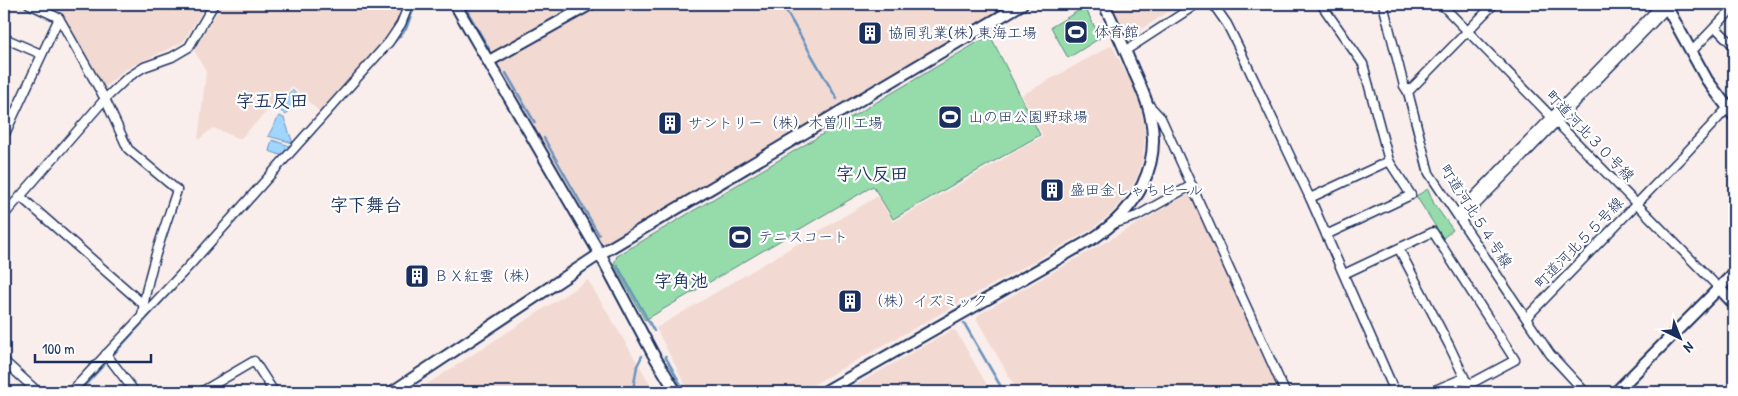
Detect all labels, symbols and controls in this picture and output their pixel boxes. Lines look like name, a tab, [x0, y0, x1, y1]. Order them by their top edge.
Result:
sports icon: 体育館	[1063, 19, 1089, 45]
building icon: 協同乳業(株) 東海工場	[857, 20, 883, 46]
place label: 体育館	[1094, 21, 1139, 42]
place label: 協同乳業(株) 東海工場	[888, 22, 1037, 43]
street label: 町道河北３０号線	[1541, 85, 1640, 186]
district label: 字五反田	[236, 88, 308, 113]
sports icon: 山の田公園野球場	[937, 104, 963, 130]
place label: 山の田公園野球場	[968, 106, 1088, 127]
building icon: サントリー（株）木曽川工場	[657, 110, 683, 136]
place label: サントリー（株）木曽川工場	[688, 112, 883, 133]
street label: 町道河北５４号線	[1435, 160, 1518, 272]
district label: 字八反田	[836, 161, 908, 186]
building icon: 盛田金しゃちビール	[1039, 177, 1065, 203]
place label: 盛田金しゃちビール	[1070, 179, 1203, 200]
district label: 字下舞台	[330, 192, 402, 217]
street label: 町道河北５５号線	[1529, 192, 1628, 293]
sports icon: テニスコート	[727, 224, 753, 250]
place label: テニスコート	[758, 226, 848, 247]
building icon: ＢＸ紅雲（株）	[404, 263, 430, 289]
place label: ＢＸ紅雲（株）	[434, 265, 539, 286]
district label: 字角池	[654, 268, 708, 293]
building icon: （株）イズミック	[837, 288, 863, 314]
place label: （株）イズミック	[868, 290, 987, 311]
north arrow	[1656, 314, 1706, 364]
scale bar	[35, 331, 151, 363]
text: 100 m	[42, 338, 75, 359]
text: N	[1680, 338, 1698, 358]

